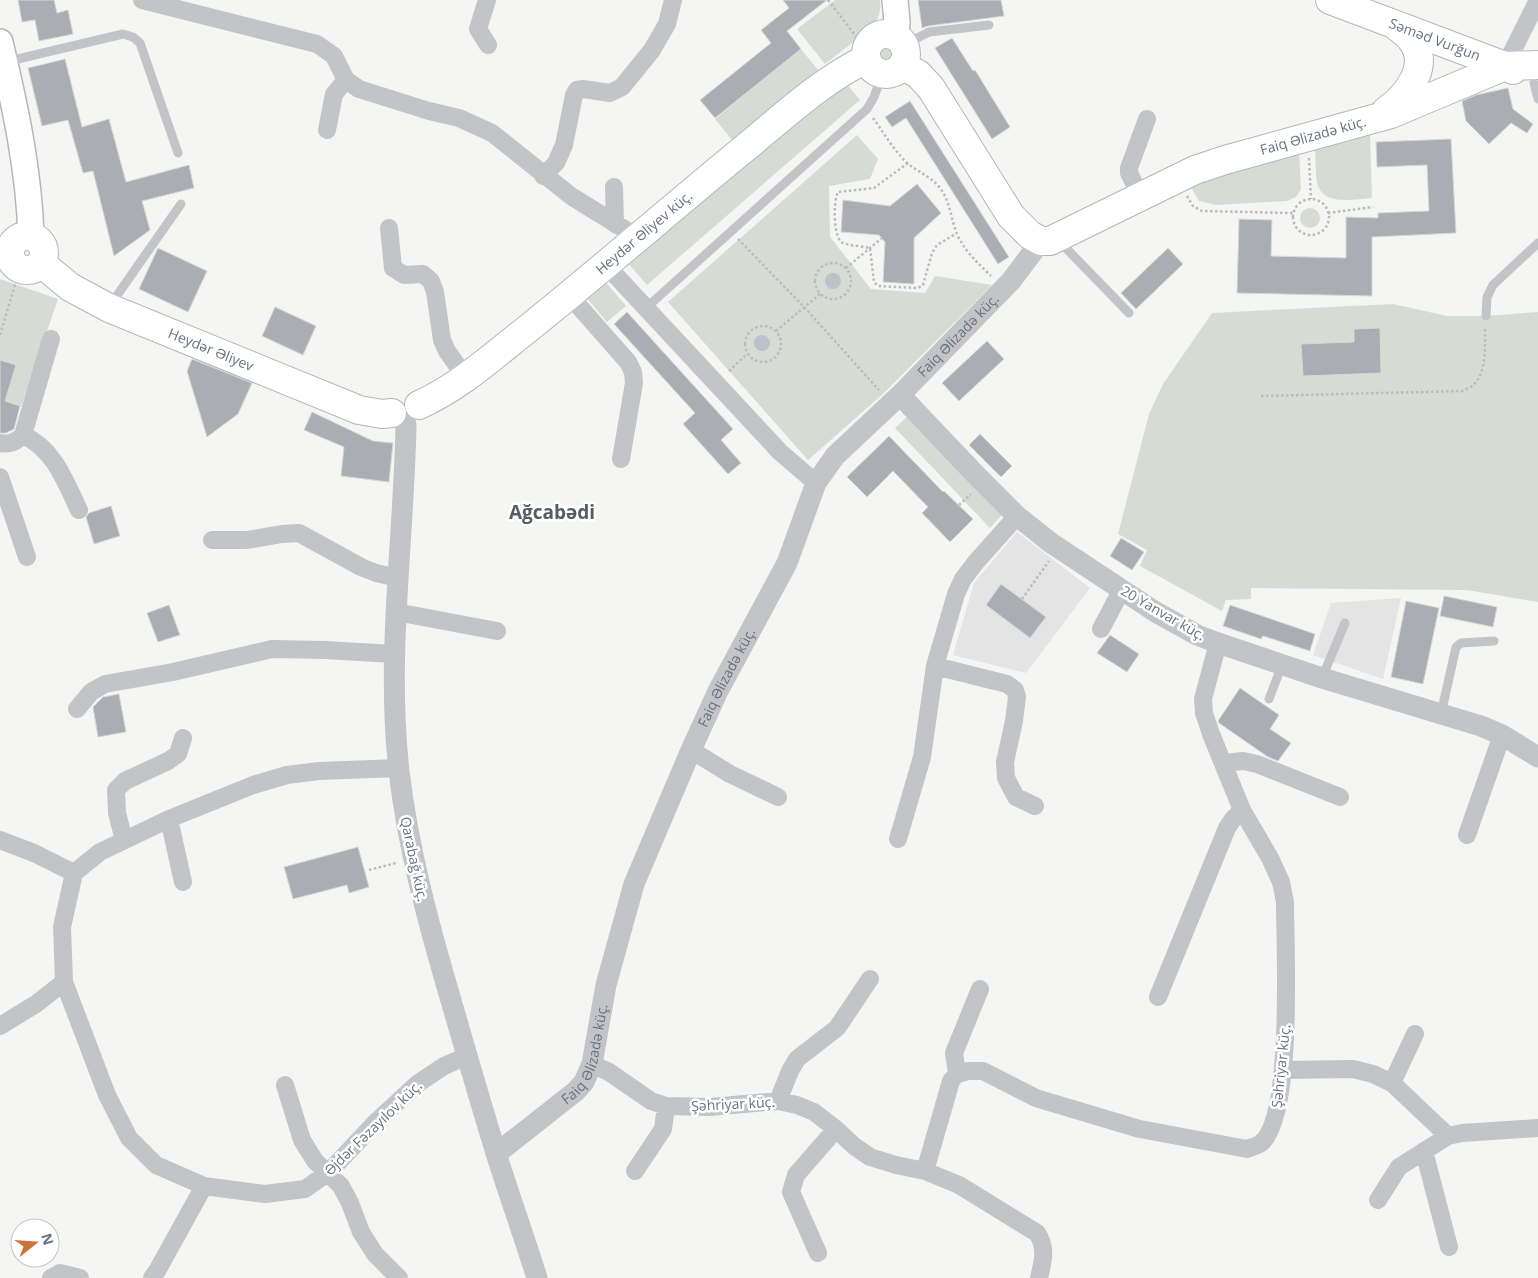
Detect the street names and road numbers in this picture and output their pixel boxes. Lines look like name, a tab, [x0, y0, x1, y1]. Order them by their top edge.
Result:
street label: Səməd Vurğun	[1387, 13, 1483, 65]
street label: Faiq Əlizadə küç.	[1258, 111, 1368, 159]
street label: Heydər Əliyev küç.	[591, 186, 696, 278]
street label: Faiq Əlizadə küç.	[913, 289, 1003, 381]
street label: Heydər Əliyev	[166, 323, 257, 375]
street label: 20 Yanvar küç.	[1118, 581, 1209, 644]
street label: Faiq Əlizadə küç.	[693, 624, 759, 730]
street label: Qarabağ küç.	[396, 815, 433, 903]
street label: Faiq Əlizadə küç.	[557, 1002, 612, 1108]
street label: Şəhriyar küç.	[1267, 1023, 1294, 1109]
street label: Əjdər Fəzayılov küç.	[320, 1076, 426, 1179]
street label: Şəhriyar küç.	[691, 1092, 775, 1115]

